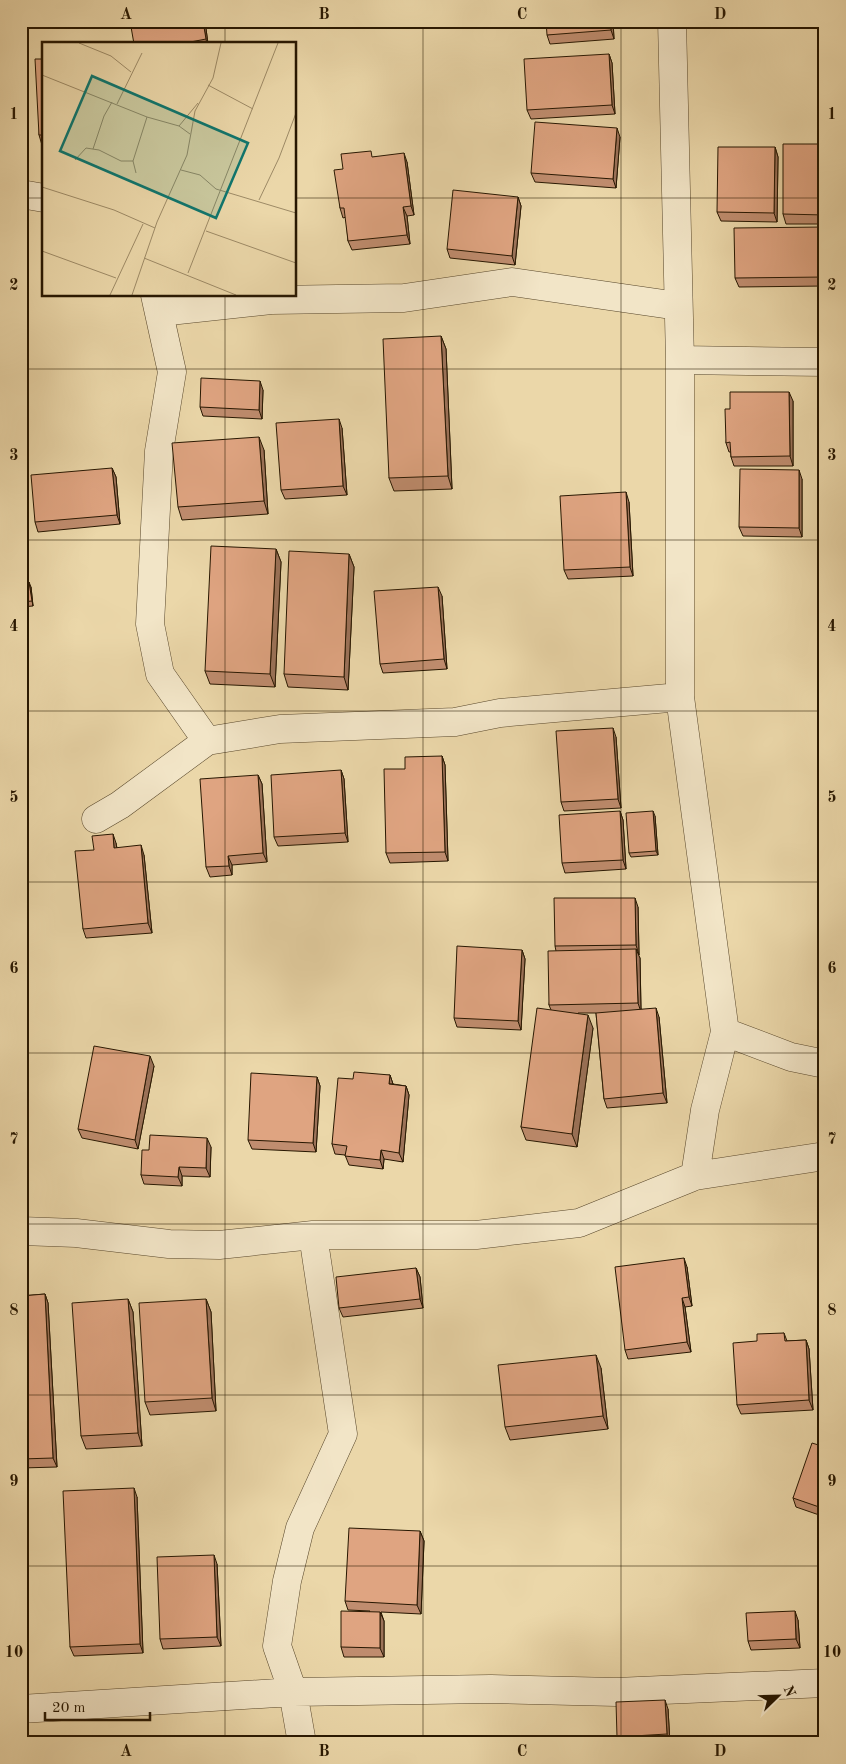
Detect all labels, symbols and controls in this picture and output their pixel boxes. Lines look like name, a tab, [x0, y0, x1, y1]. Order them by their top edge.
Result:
text: A	[120, 7, 132, 23]
text: B	[318, 7, 330, 23]
text: C	[517, 7, 527, 23]
text: D	[714, 7, 726, 23]
inset map	[42, 42, 296, 296]
text: 1	[9, 107, 19, 123]
text: 1	[827, 107, 837, 123]
text: 2	[9, 278, 19, 294]
text: 2	[827, 278, 837, 294]
text: 3	[9, 448, 19, 464]
text: 3	[827, 448, 837, 464]
text: 4	[9, 619, 19, 635]
text: 4	[827, 619, 837, 635]
text: 5	[9, 790, 19, 806]
text: 5	[827, 790, 837, 806]
text: 6	[9, 961, 19, 977]
text: 6	[827, 961, 837, 977]
text: 7	[9, 1132, 19, 1148]
text: 7	[827, 1132, 837, 1148]
text: 8	[9, 1303, 19, 1319]
text: 8	[827, 1303, 837, 1319]
text: 9	[9, 1474, 19, 1490]
text: 9	[827, 1474, 837, 1490]
text: 10	[5, 1645, 23, 1661]
text: 10	[823, 1645, 841, 1661]
north arrow	[754, 1672, 804, 1722]
text: N	[781, 1684, 798, 1699]
scale bar	[45, 1689, 150, 1721]
text: 20 m	[52, 1701, 86, 1716]
text: A	[120, 1744, 132, 1760]
text: B	[318, 1744, 330, 1760]
text: C	[517, 1744, 527, 1760]
text: D	[714, 1744, 726, 1760]

